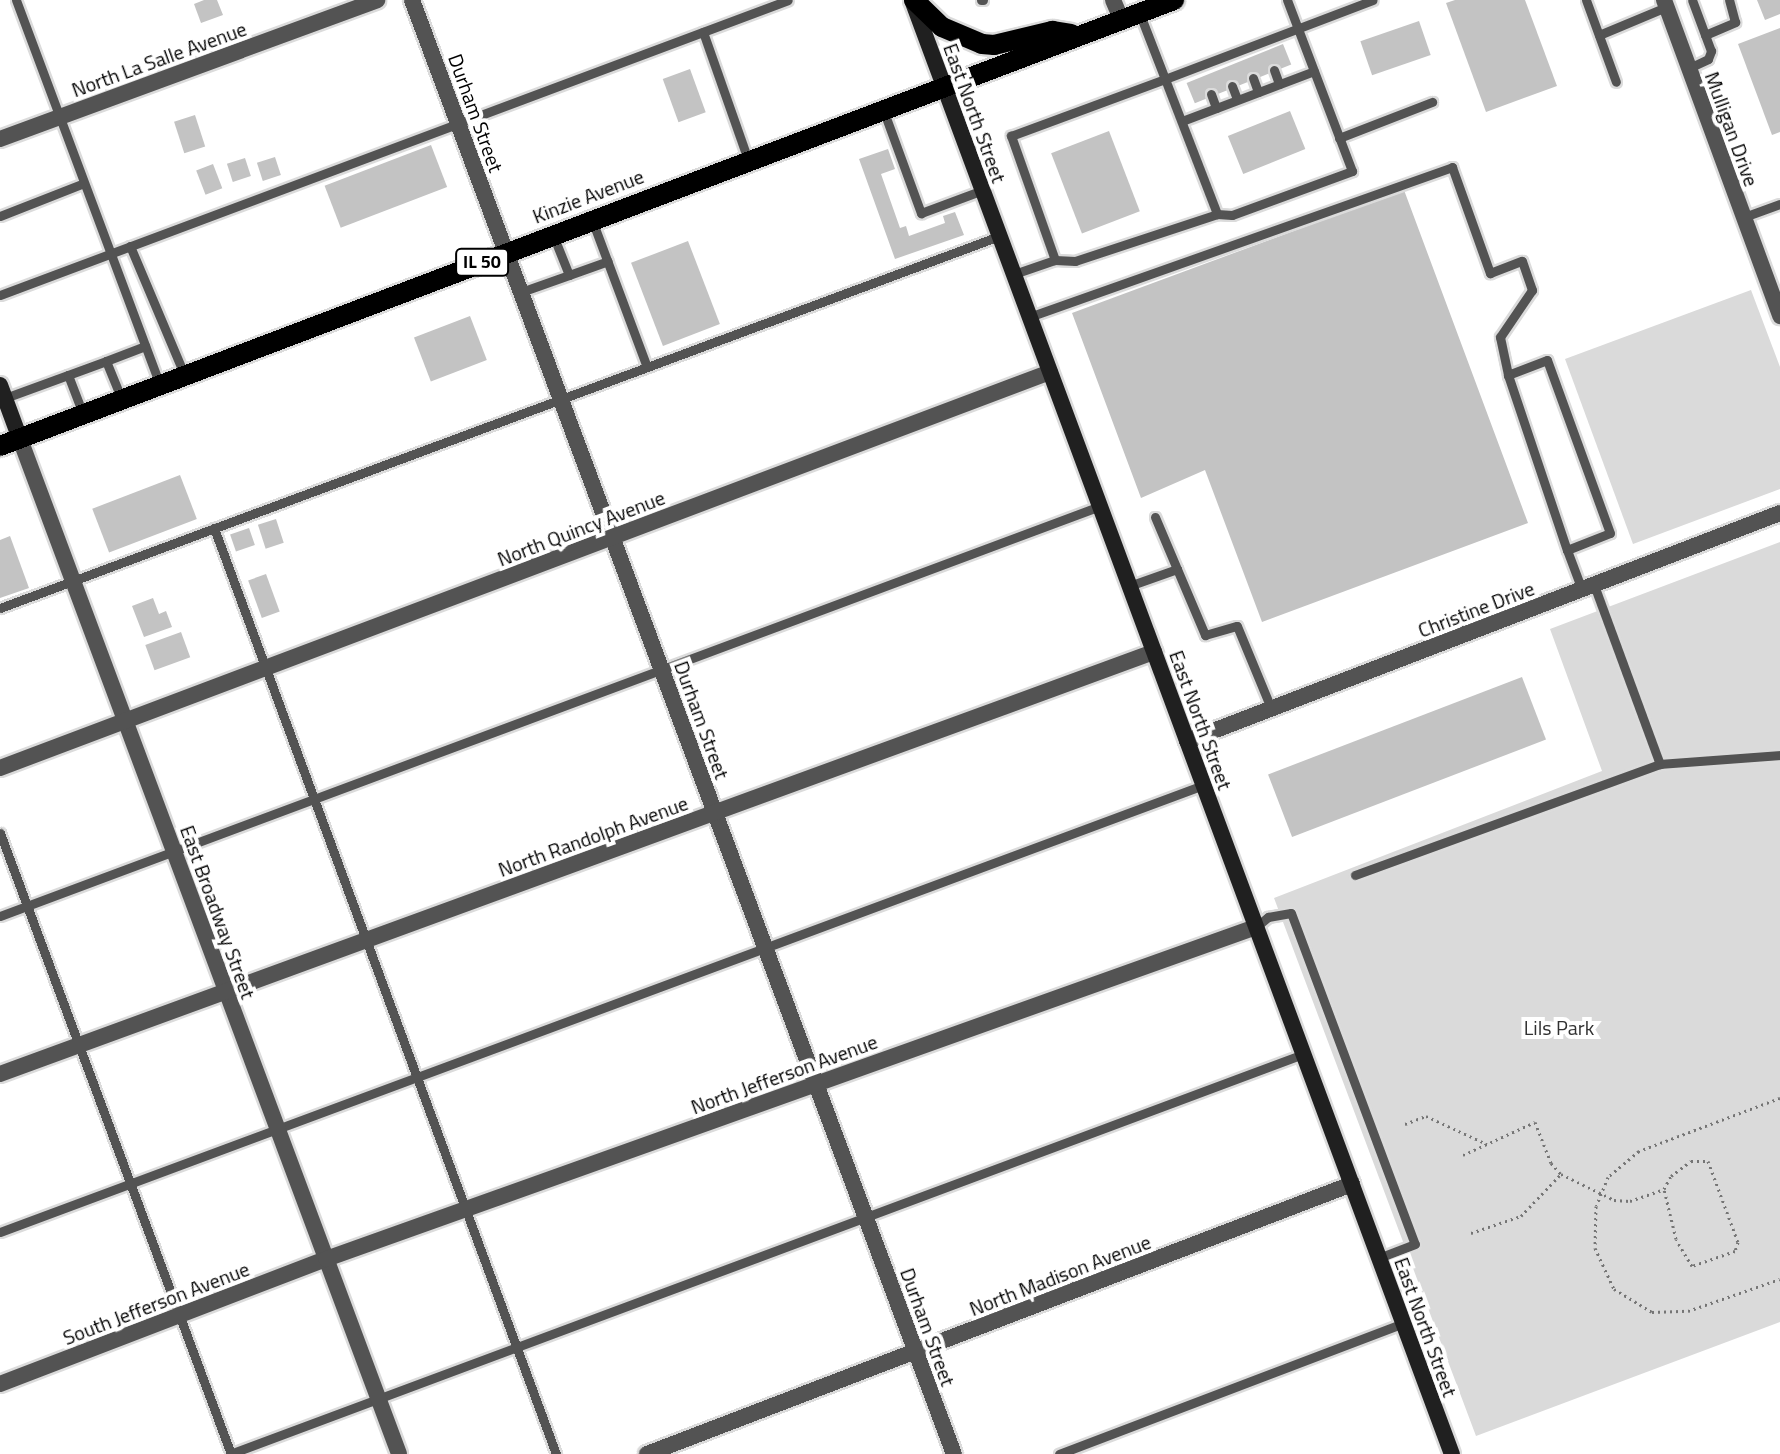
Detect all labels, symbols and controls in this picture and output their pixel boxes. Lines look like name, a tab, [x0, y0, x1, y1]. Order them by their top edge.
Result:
street label: North La Salle Avenue	[68, 16, 250, 102]
street label: East North Street	[939, 40, 1011, 186]
street label: Durham Street	[444, 51, 508, 175]
street label: Mulligan Drive	[1700, 68, 1764, 190]
street label: Kinzie Avenue	[529, 164, 647, 228]
road number: IL 50	[454, 248, 510, 276]
street label: North Quincy Avenue	[494, 485, 668, 571]
street label: Christine Drive	[1414, 576, 1538, 642]
street label: East North Street	[1165, 647, 1237, 793]
street label: Durham Street	[670, 658, 734, 782]
street label: North Randolph Avenue	[495, 790, 691, 882]
street label: East Broadway Street	[175, 822, 261, 1002]
park label: Lils Park	[1524, 1015, 1594, 1039]
street label: North Jefferson Avenue	[688, 1029, 880, 1119]
street label: North Madison Avenue	[966, 1229, 1154, 1321]
street label: East North Street	[1390, 1254, 1462, 1400]
street label: South Jefferson Avenue	[59, 1256, 253, 1350]
street label: Durham Street	[896, 1265, 960, 1389]

